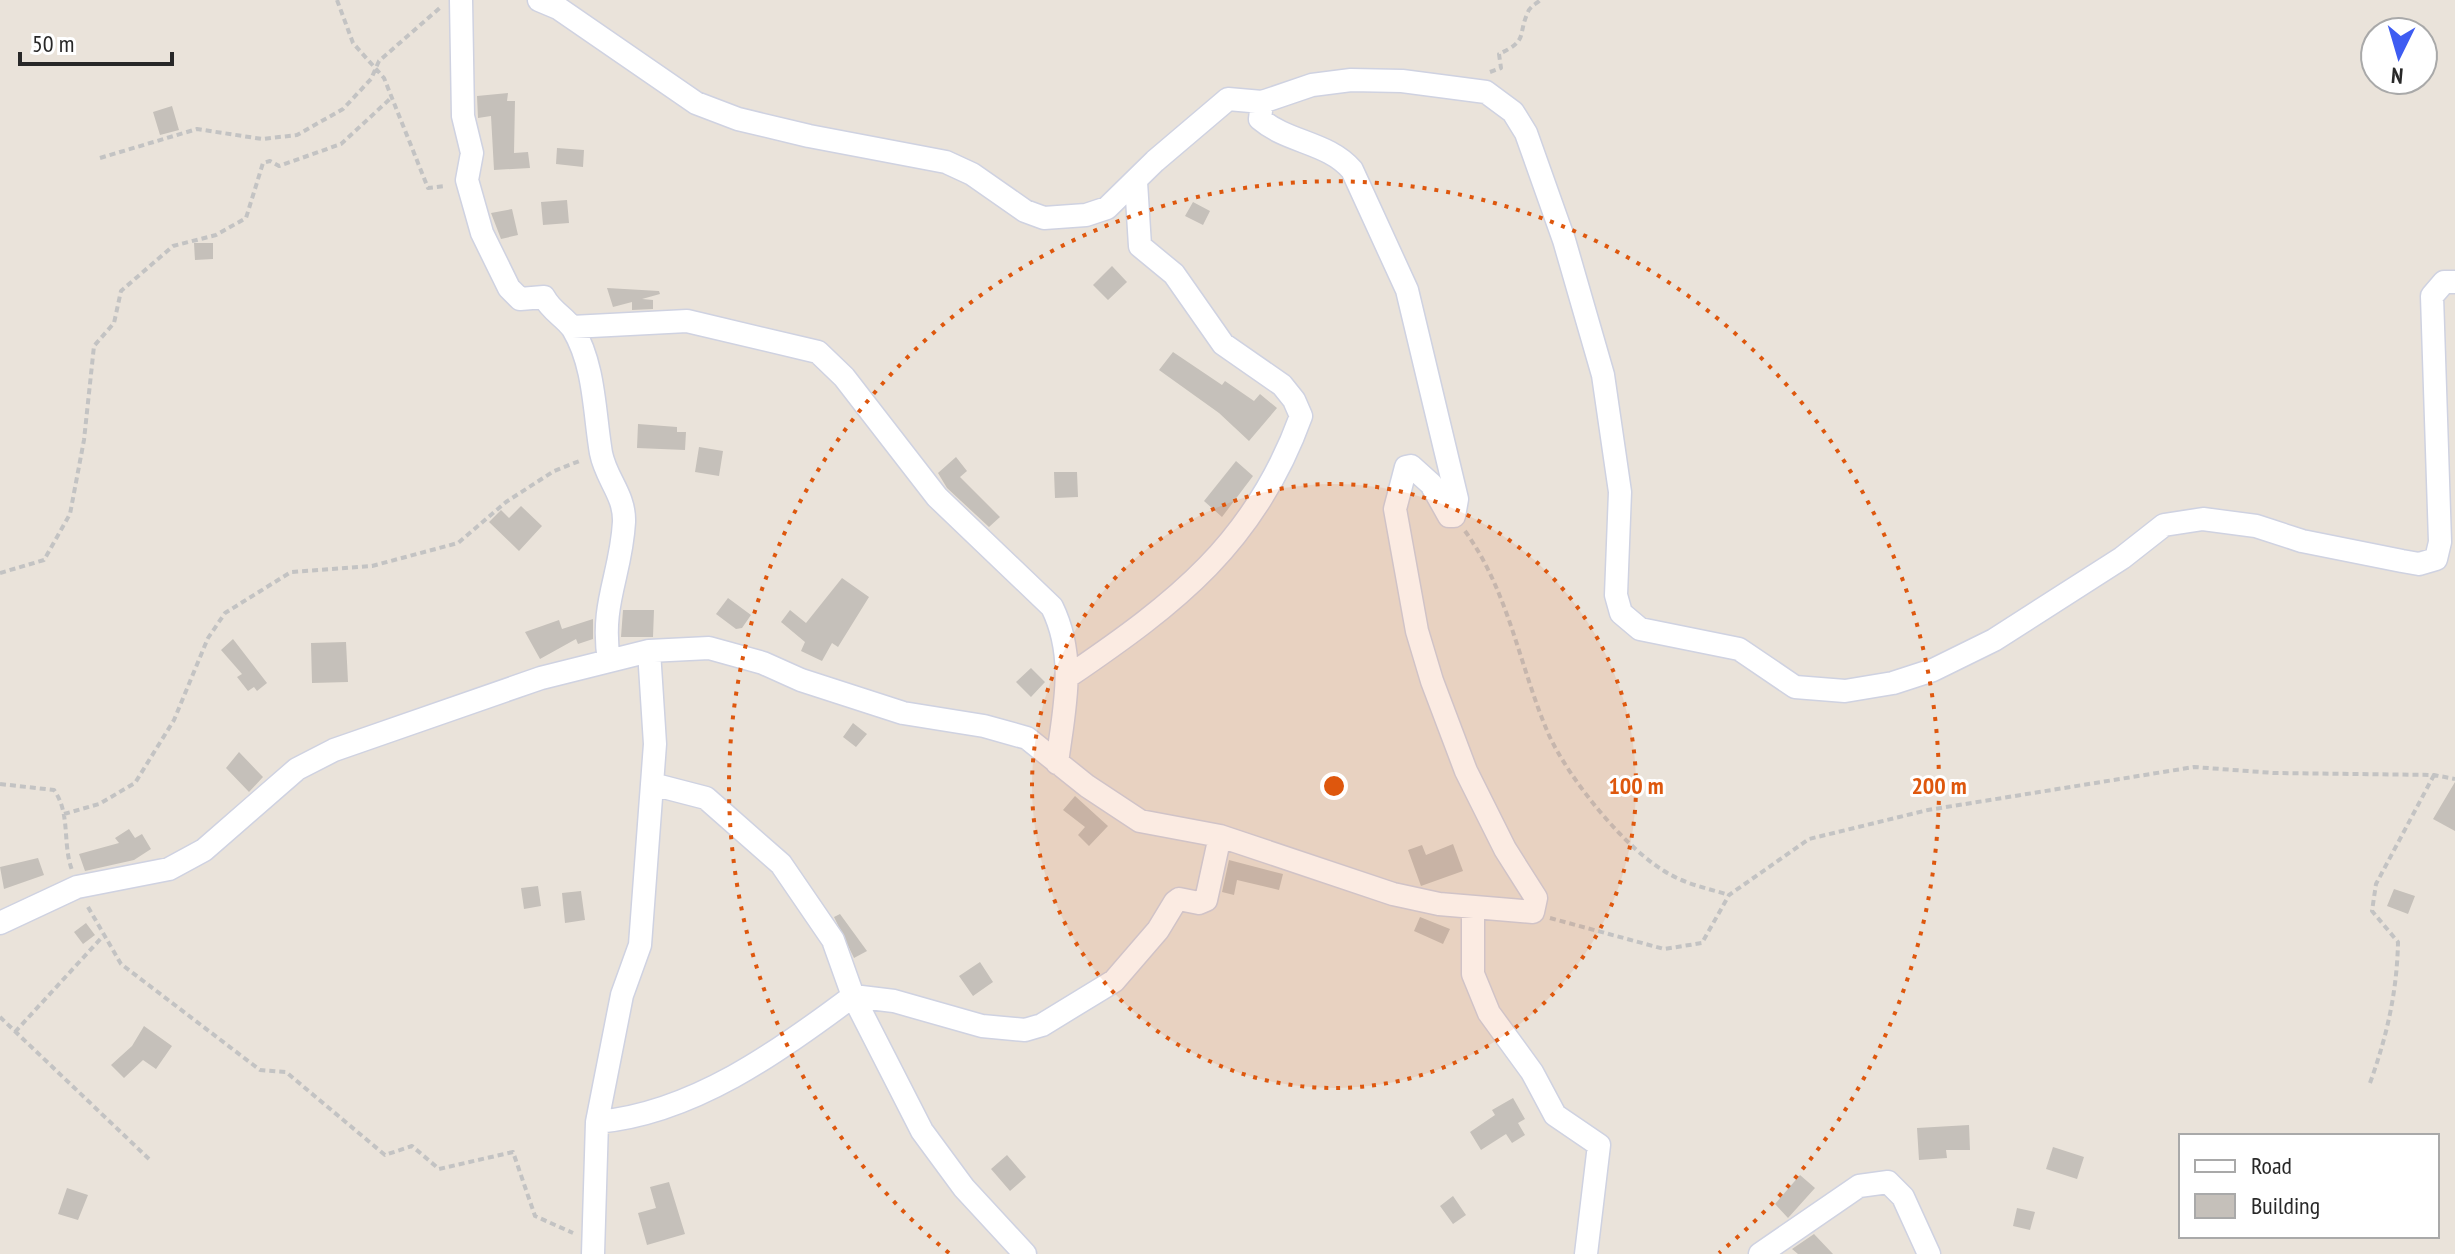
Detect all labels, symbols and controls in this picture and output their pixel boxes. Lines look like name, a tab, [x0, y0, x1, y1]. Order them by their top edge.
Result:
scale bar	[20, 16, 172, 66]
north arrow	[2359, 16, 2439, 96]
text: 50 m	[32, 28, 74, 59]
text: N	[2390, 61, 2404, 90]
text: 100 m	[1608, 770, 1664, 801]
text: 200 m	[1911, 770, 1967, 801]
centre of rings	[1320, 772, 1348, 800]
legend	[2179, 1134, 2439, 1238]
text: Road	[2251, 1150, 2292, 1181]
text: Building	[2251, 1190, 2320, 1221]

